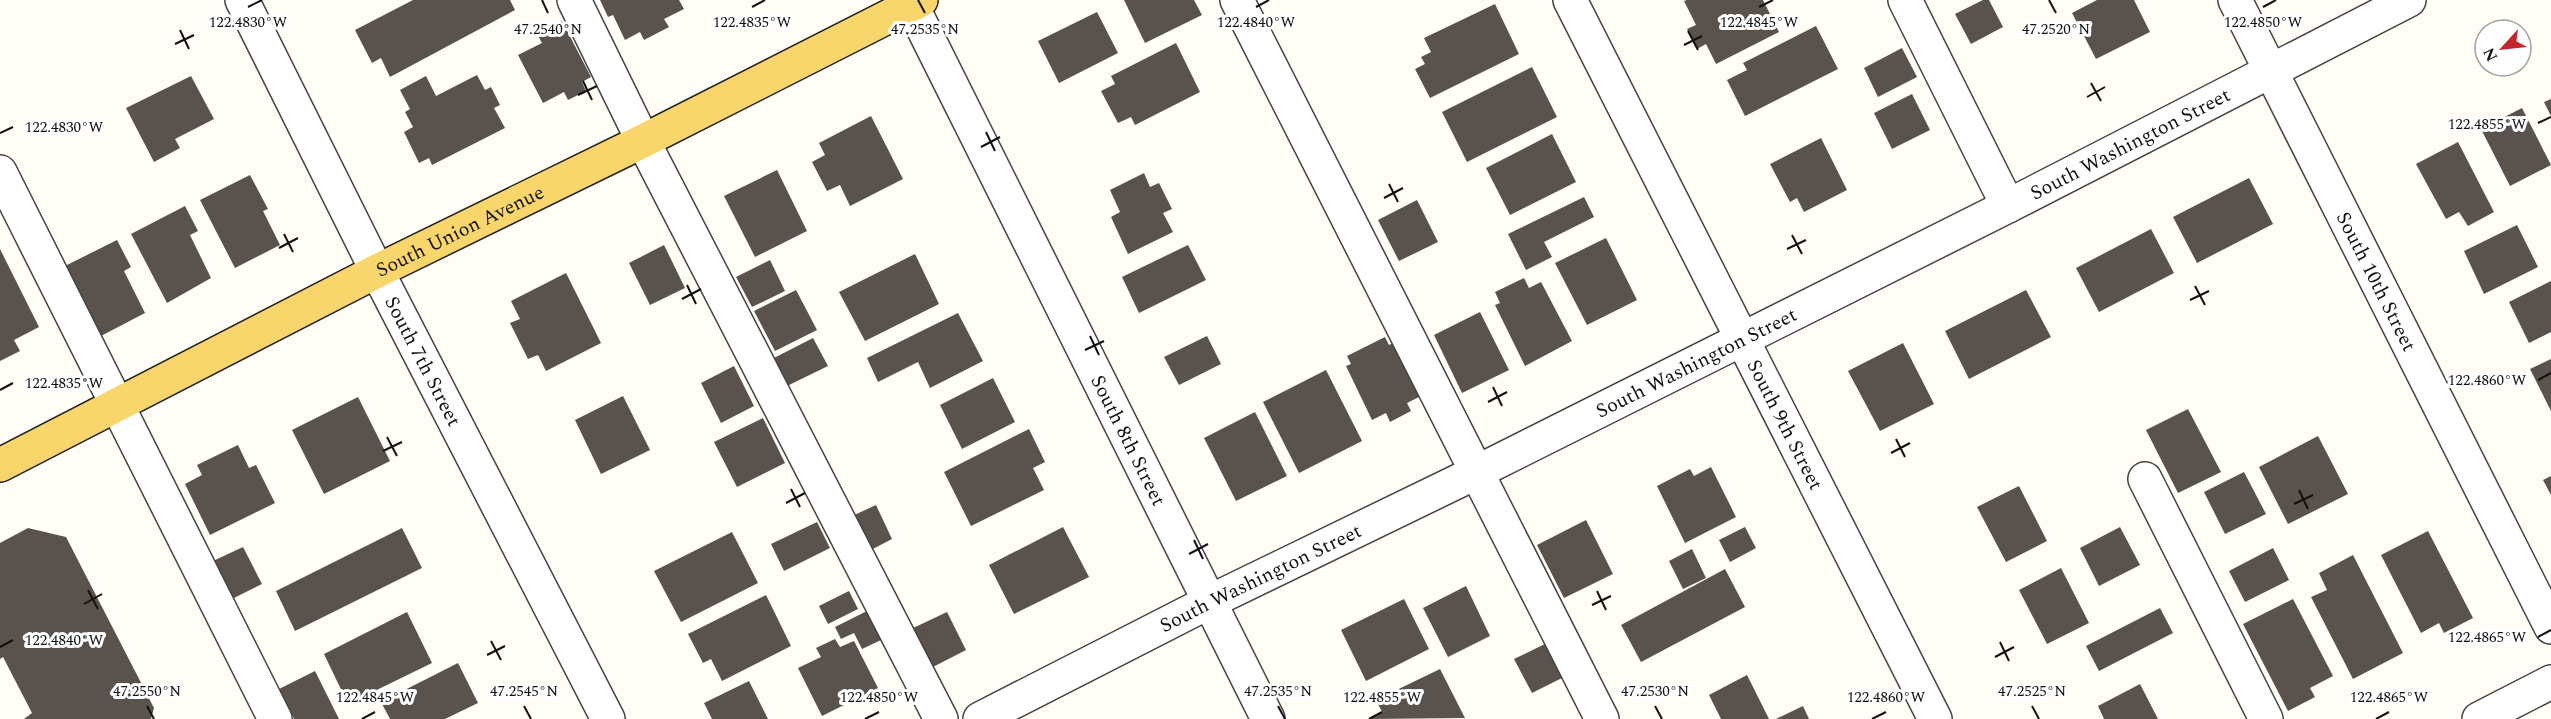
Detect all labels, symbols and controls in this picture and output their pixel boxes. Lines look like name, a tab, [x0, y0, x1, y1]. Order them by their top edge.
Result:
text: 122.4830°W	[209, 11, 288, 34]
text: 122.4835°W	[713, 11, 792, 34]
text: 122.4840°W	[1217, 11, 1296, 34]
text: 122.4845°W	[1720, 11, 1799, 34]
text: 122.4850°W	[2224, 11, 2303, 34]
text: 47.2540°N	[514, 18, 582, 41]
text: 47.2535°N	[891, 18, 959, 41]
text: 47.2520°N	[2022, 18, 2090, 41]
north arrow	[2473, 18, 2533, 78]
text: N	[2477, 43, 2504, 66]
street label: South Washington Street	[2025, 80, 2236, 208]
text: 122.4855°W	[2448, 113, 2527, 136]
text: 122.4830°W	[25, 116, 104, 139]
street label: South Union Avenue	[371, 178, 549, 285]
street label: South 10th Street	[2328, 207, 2424, 357]
street label: South 7th Street	[376, 291, 469, 432]
street label: South Washington Street	[1591, 300, 1802, 426]
street label: South 9th Street	[1739, 354, 1830, 495]
text: 122.4860°W	[2448, 369, 2527, 392]
street label: South 8th Street	[1083, 370, 1173, 511]
text: 122.4835°W	[25, 372, 104, 395]
street label: South Washington Street	[1154, 516, 1367, 641]
text: 122.4865°W	[2448, 626, 2527, 649]
text: 122.4840°W	[25, 629, 104, 652]
text: 47.2550°N	[113, 680, 181, 703]
text: 47.2545°N	[490, 680, 558, 703]
text: 47.2535°N	[1244, 680, 1312, 703]
text: 47.2530°N	[1621, 680, 1689, 703]
text: 47.2525°N	[1998, 680, 2066, 703]
text: 122.4845°W	[336, 686, 415, 709]
text: 122.4850°W	[840, 686, 919, 709]
text: 122.4855°W	[1343, 686, 1422, 709]
text: 122.4860°W	[1847, 686, 1926, 709]
text: 122.4865°W	[2350, 686, 2429, 709]

